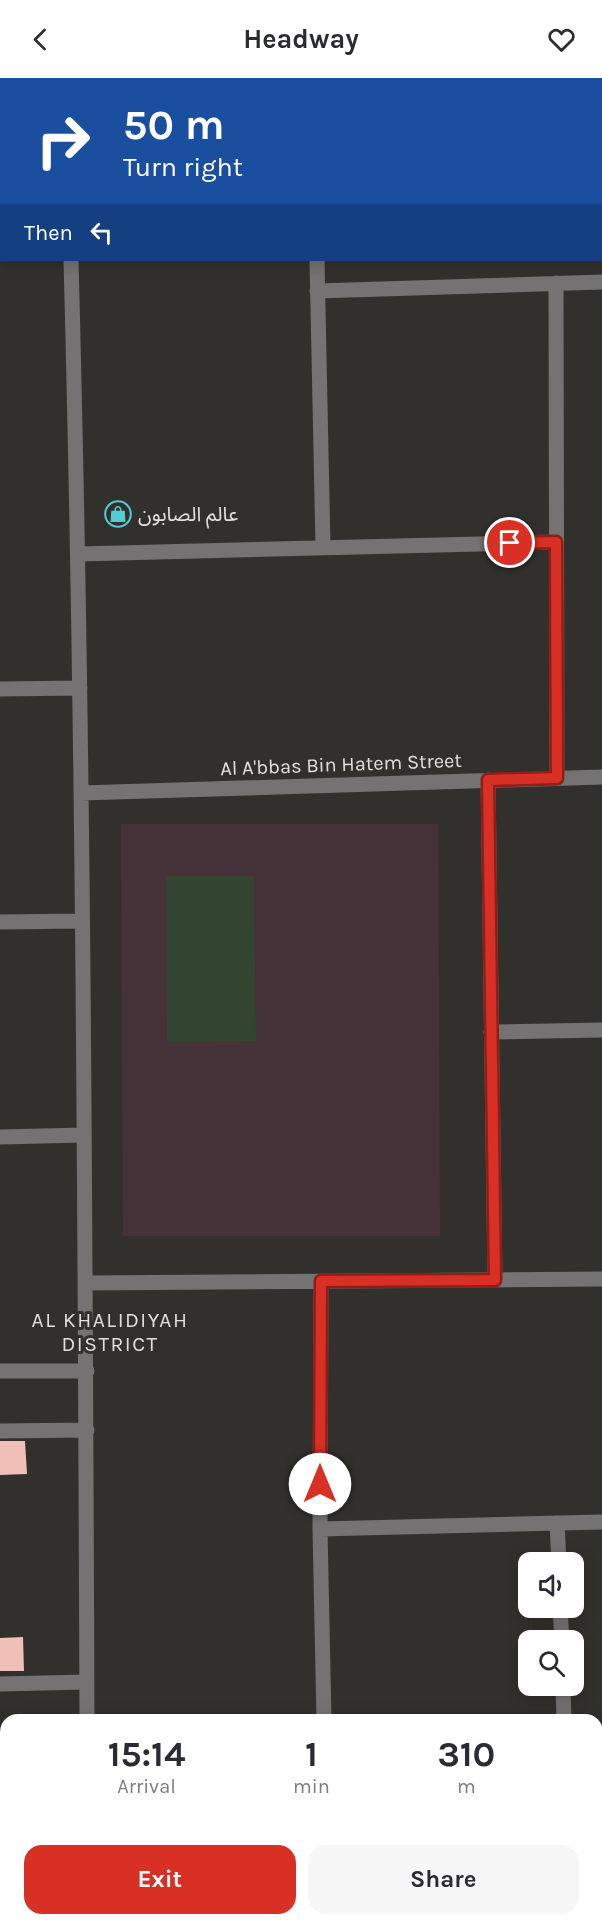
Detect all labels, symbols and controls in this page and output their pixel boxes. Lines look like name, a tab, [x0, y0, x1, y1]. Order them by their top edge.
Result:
icon: back	[24, 23, 57, 56]
text: Headway	[243, 23, 359, 55]
icon: heart	[545, 23, 578, 56]
text: 50 m	[123, 100, 225, 150]
icon: right	[24, 102, 102, 180]
text: Turn right	[123, 151, 243, 183]
icon: left	[85, 216, 118, 249]
text: Then	[24, 220, 73, 246]
shop icon: عالم الصابون	[103, 499, 133, 529]
place label: عالم الصابون	[138, 503, 238, 529]
pin	[484, 517, 535, 568]
icon: arrive	[493, 526, 526, 559]
street label: Al A'bbas Bin Hatem Street	[220, 749, 463, 780]
district label: AL KHALIDIYAH DISTRICT	[32, 1308, 188, 1356]
position arrow	[288, 1452, 352, 1516]
map controls	[518, 1552, 584, 1696]
button: sound	[518, 1552, 584, 1618]
button: search	[518, 1630, 584, 1696]
text: 15:14	[108, 1733, 185, 1775]
text: 1	[305, 1733, 318, 1775]
text: 310	[437, 1733, 495, 1775]
text: Arrival	[117, 1775, 176, 1798]
text: min	[293, 1775, 330, 1798]
text: m	[457, 1775, 476, 1798]
button: Exit	[24, 1845, 296, 1914]
button: Share	[308, 1845, 579, 1914]

